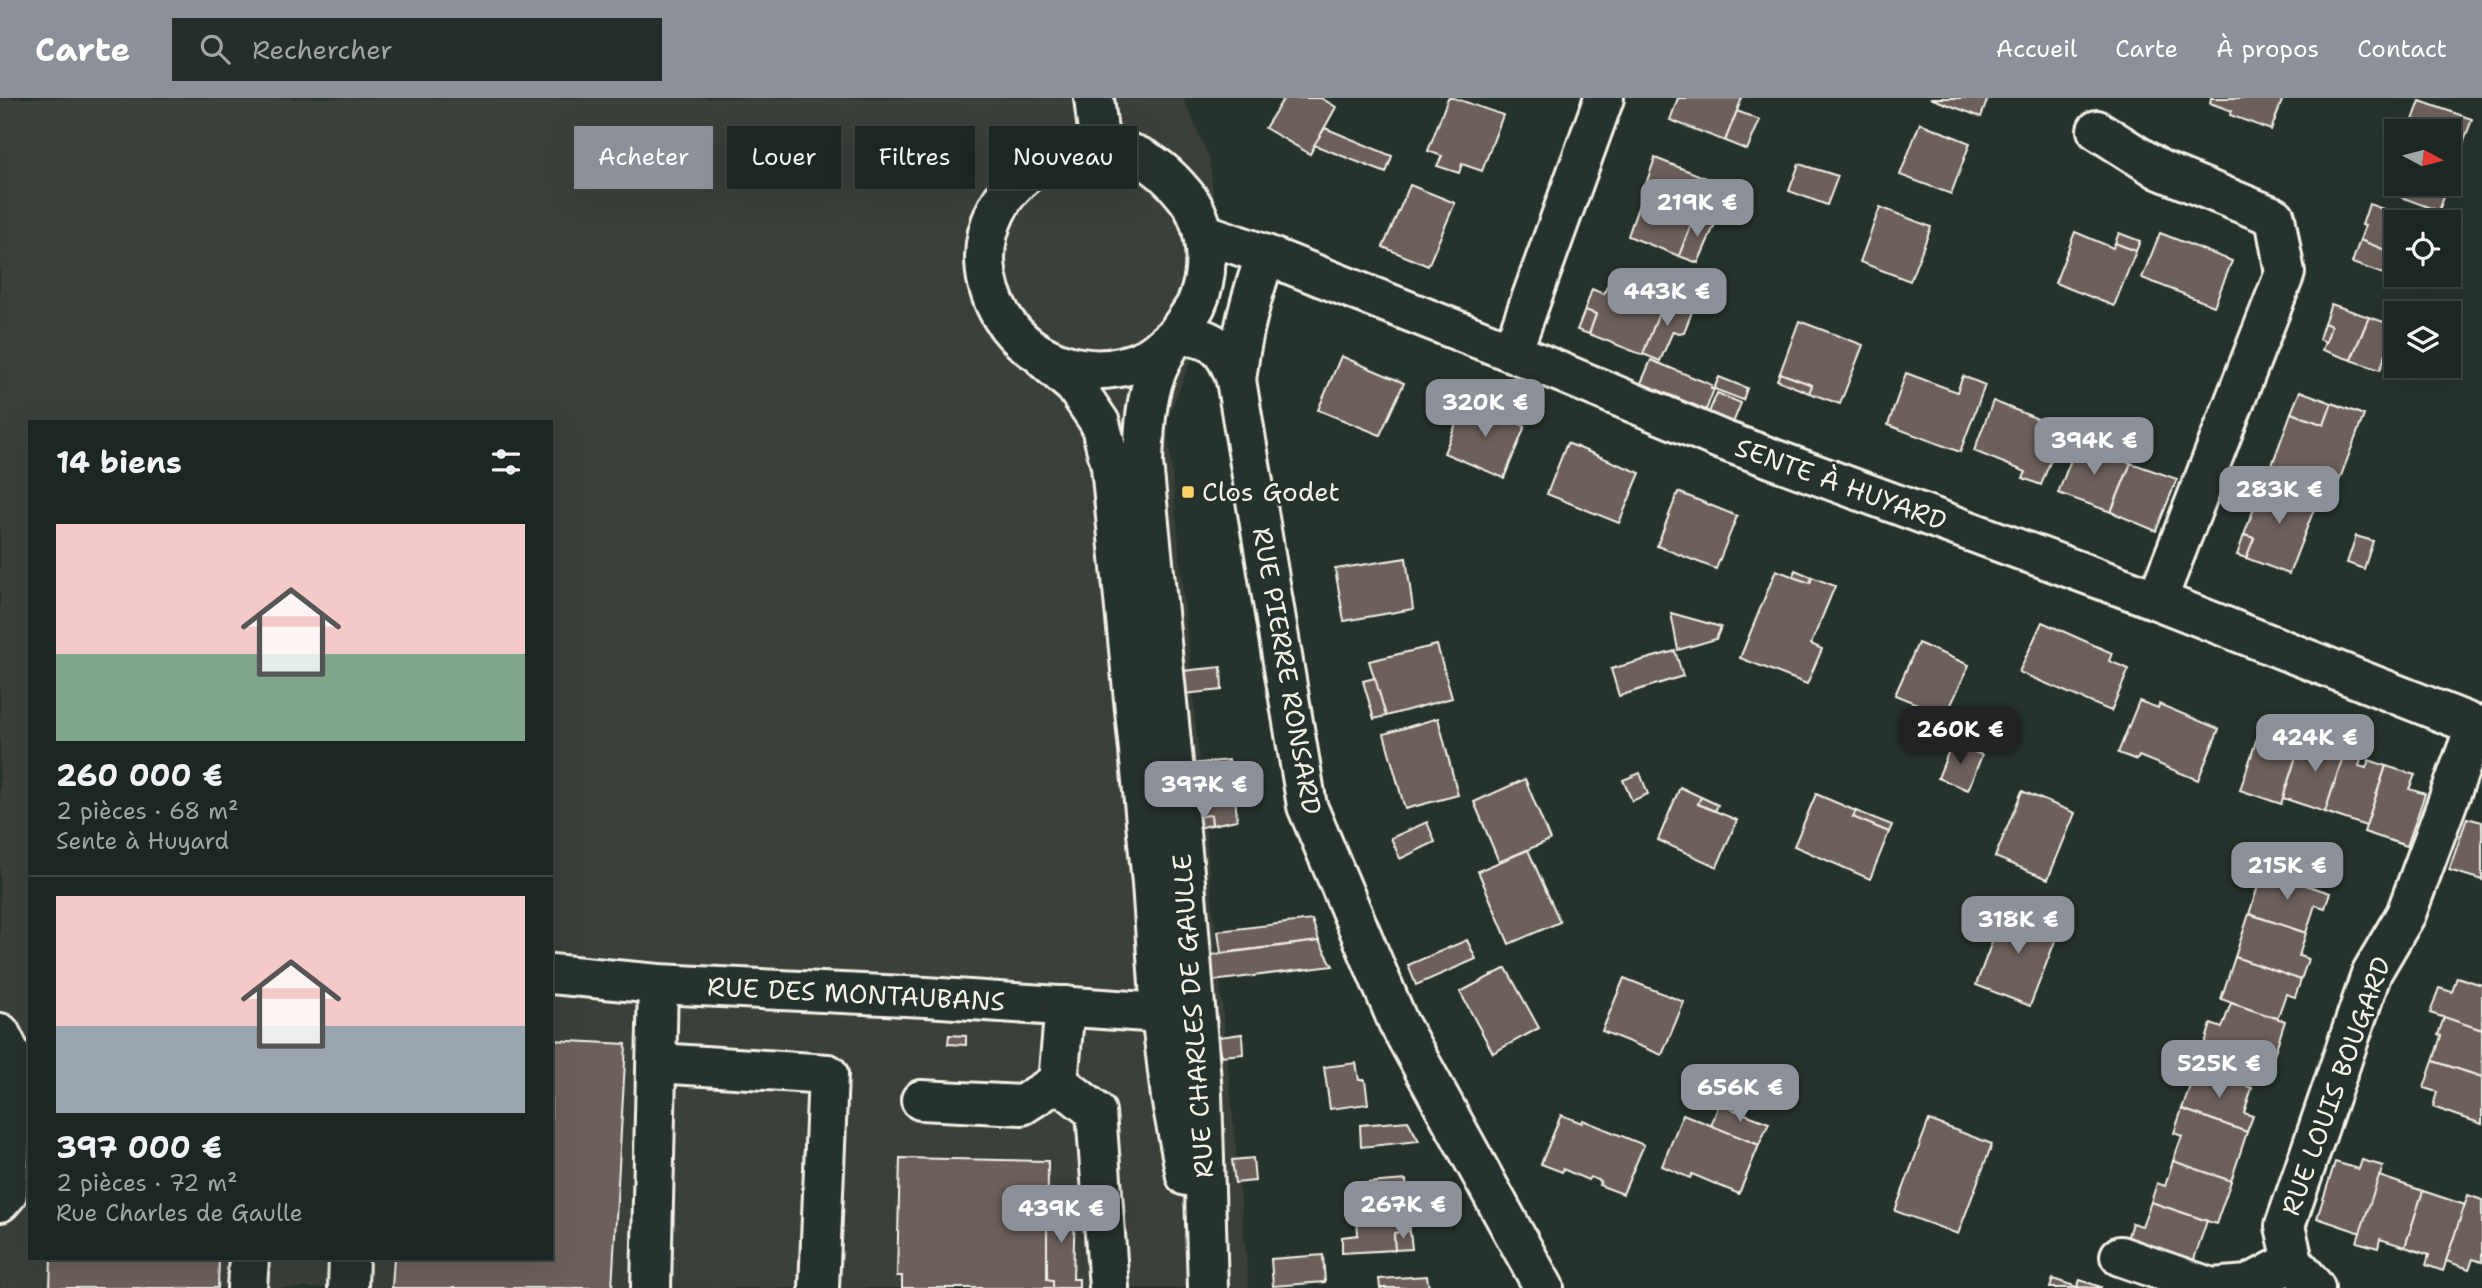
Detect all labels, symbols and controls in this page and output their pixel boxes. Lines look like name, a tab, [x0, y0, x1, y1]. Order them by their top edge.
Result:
search box	[172, 18, 662, 81]
text: Carte	[35, 27, 130, 72]
icon: search	[196, 30, 234, 68]
text: Rechercher	[252, 32, 393, 67]
text: Accueil	[1996, 33, 2077, 65]
text: Carte	[2115, 33, 2178, 65]
text: À propos	[2216, 33, 2319, 65]
text: Contact	[2357, 33, 2447, 65]
north arrow	[2384, 119, 2460, 196]
map controls	[2384, 119, 2461, 378]
chip: Acheter	[574, 126, 713, 189]
chip: Louer	[727, 126, 841, 189]
chip: Filtres	[855, 126, 975, 189]
chip: Nouveau	[989, 126, 1137, 189]
pin: 219K €	[1640, 180, 1754, 239]
text: 219K €	[1657, 187, 1737, 217]
button: locate	[2384, 210, 2461, 287]
pin: 443K €	[1610, 268, 1724, 328]
text: 443K €	[1624, 276, 1710, 306]
button: layers	[2384, 301, 2461, 378]
pin: 320K €	[1428, 380, 1542, 439]
text: 320K €	[1442, 387, 1528, 417]
pin: 394K €	[2037, 418, 2151, 477]
text: 394K €	[2050, 425, 2138, 455]
street label: SENTE À HUYARD	[1731, 429, 1952, 538]
text: 14 biens	[56, 442, 182, 483]
icon: filters	[487, 443, 525, 481]
pin: 283K €	[2222, 466, 2336, 526]
place label: Clos Godet	[1202, 474, 1340, 509]
text: 283K €	[2235, 474, 2323, 504]
marker: Clos Godet	[1180, 484, 1196, 500]
street label: RUE PIERRE RONSARD	[1245, 525, 1330, 817]
icon: home	[228, 569, 354, 695]
pin: 260K €	[1903, 706, 2017, 766]
text: 260K €	[1916, 714, 2004, 744]
pin: 424K €	[2258, 714, 2372, 774]
text: 424K €	[2272, 722, 2358, 752]
text: 260 000 €	[56, 755, 223, 796]
pin: 397K €	[1147, 762, 1261, 821]
text: 397K €	[1161, 769, 1247, 799]
text: 2 pièces · 68 m²	[56, 796, 239, 826]
text: Sente à Huyard	[56, 826, 229, 856]
pin: 215K €	[2230, 842, 2344, 902]
text: 215K €	[2247, 850, 2327, 880]
street label: RUE CHARLES DE GAULLE	[1164, 853, 1221, 1179]
pin: 318K €	[1961, 896, 2075, 956]
text: 318K €	[1977, 904, 2059, 934]
icon: home	[228, 941, 354, 1067]
street label: RUE LOUIS BOUGARD	[2272, 952, 2399, 1220]
street label: RUE DES MONTAUBANS	[706, 968, 1006, 1019]
pin: 525K €	[2162, 1040, 2276, 1100]
text: 525K €	[2177, 1048, 2261, 1078]
pin: 656K €	[1683, 1065, 1797, 1124]
text: 656K €	[1697, 1072, 1783, 1102]
text: 397 000 €	[56, 1127, 222, 1168]
text: 2 pièces · 72 m²	[56, 1168, 238, 1198]
pin: 267K €	[1346, 1182, 1460, 1241]
pin: 439K €	[1004, 1186, 1118, 1245]
text: 267K €	[1360, 1189, 1446, 1219]
text: 439K €	[1018, 1193, 1104, 1223]
text: Rue Charles de Gaulle	[56, 1198, 303, 1228]

